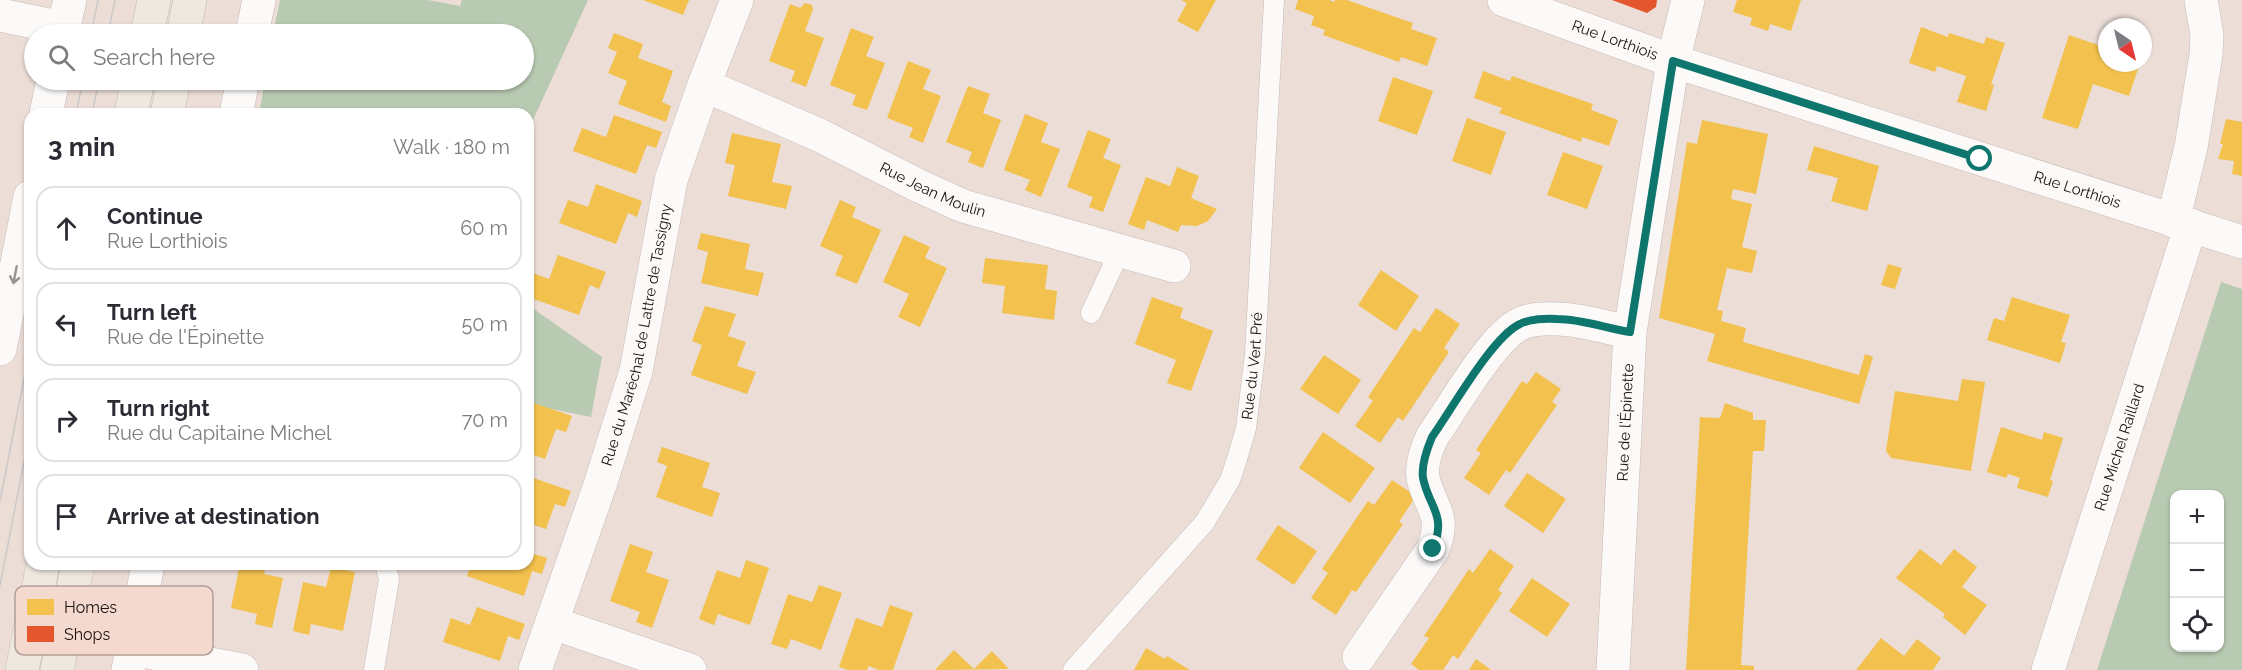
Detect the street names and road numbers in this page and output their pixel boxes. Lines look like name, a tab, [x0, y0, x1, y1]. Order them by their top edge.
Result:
street label: Rue Lorthiois	[1569, 16, 1661, 64]
street label: Rue Jean Moulin	[877, 158, 988, 221]
street label: Rue Lorthiois	[2031, 167, 2123, 212]
street label: Rue du Maréchal de Lattre de Tassigny	[598, 202, 675, 468]
street label: Rue du Vert Pré	[1238, 311, 1266, 421]
street label: Rue de l'Épinette	[1614, 363, 1637, 482]
street label: Rue Michel Raillard	[2091, 381, 2148, 513]

